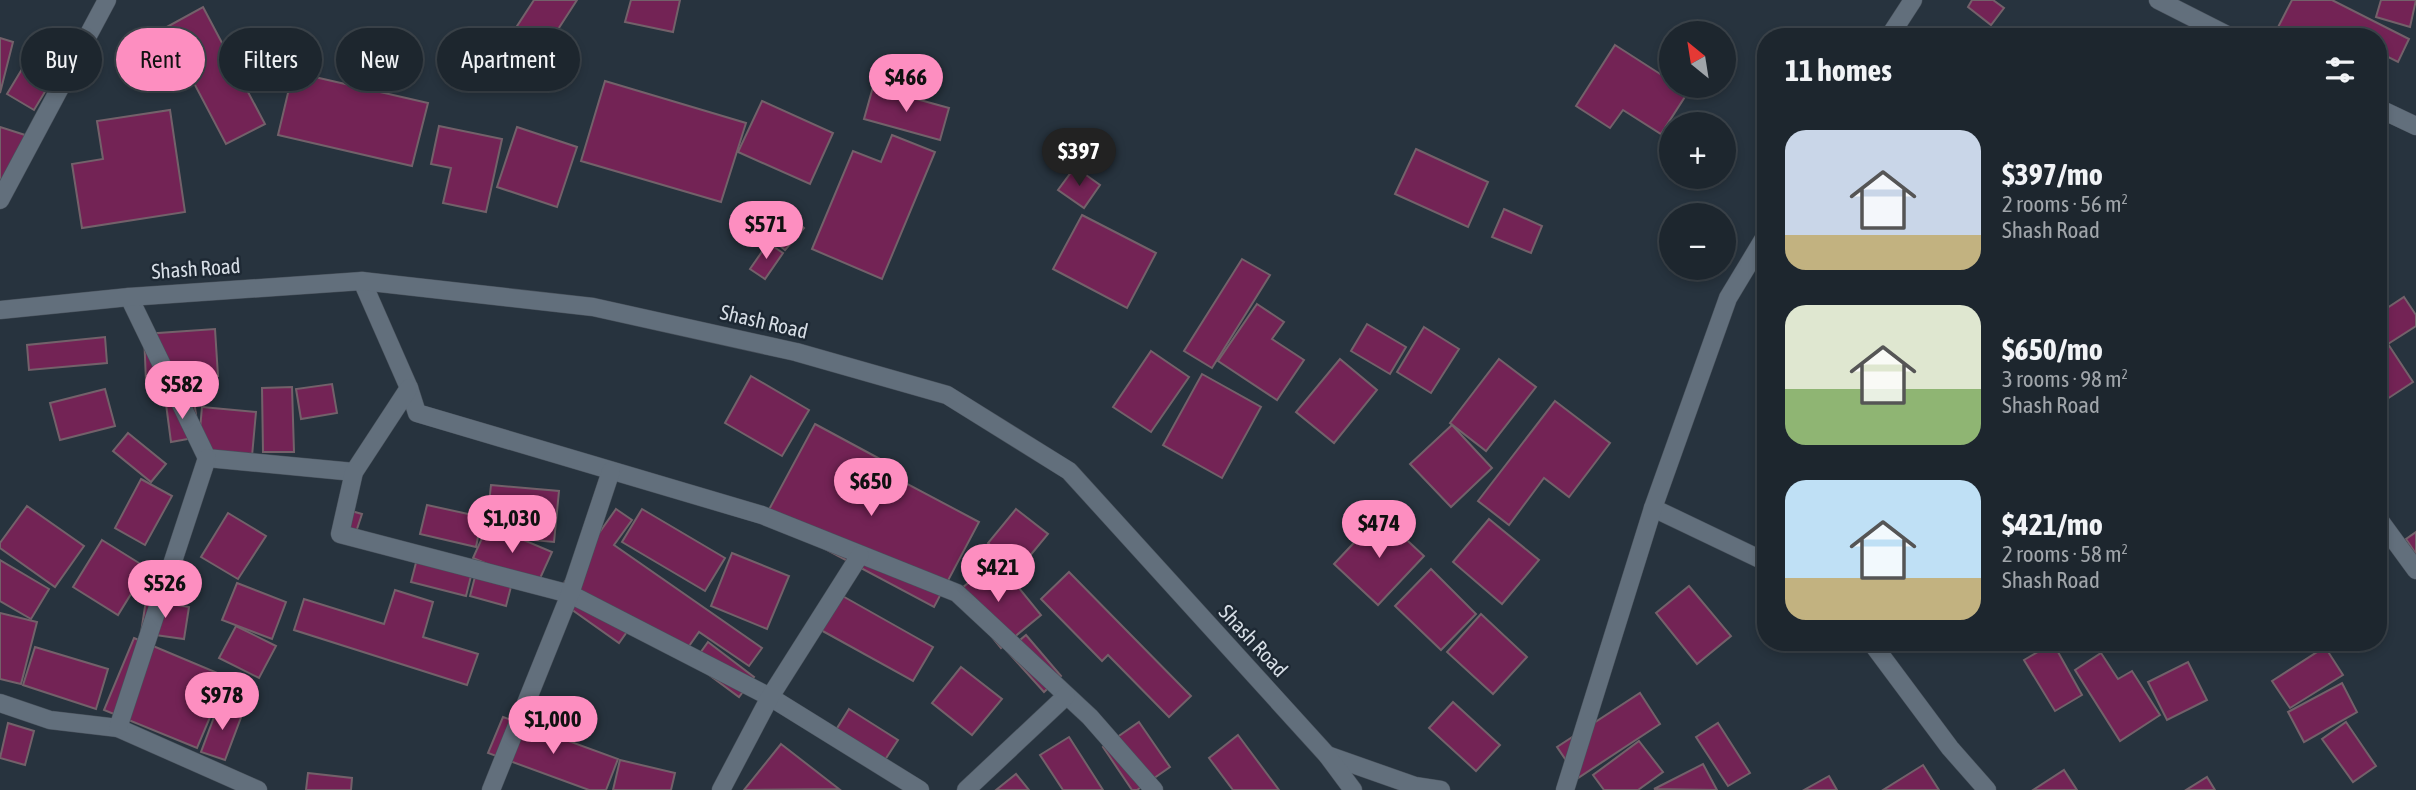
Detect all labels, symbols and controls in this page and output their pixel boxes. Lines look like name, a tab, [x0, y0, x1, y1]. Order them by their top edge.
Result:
north arrow	[1659, 21, 1736, 98]
map controls	[1659, 21, 1736, 280]
chip: Buy	[21, 28, 102, 91]
chip: Rent	[116, 28, 205, 91]
chip: Filters	[219, 28, 322, 91]
chip: New	[336, 28, 423, 91]
chip: Apartment	[437, 28, 580, 91]
icon: filters	[2321, 51, 2359, 89]
text: 11 homes	[1785, 53, 1892, 87]
pin: $466	[865, 54, 947, 114]
text: $466	[885, 64, 927, 90]
button: +	[1659, 112, 1736, 189]
pin: $397	[1038, 128, 1120, 188]
text: $397	[1058, 138, 1100, 164]
text: $397/mo	[2002, 157, 2103, 191]
icon: home	[1841, 158, 1925, 242]
text: 2 rooms · 56 m²	[2002, 191, 2128, 217]
pin: $571	[725, 202, 807, 261]
button: −	[1659, 203, 1736, 280]
text: $571	[745, 211, 787, 237]
text: Shash Road	[2002, 217, 2100, 243]
street label: Shash Road	[151, 253, 241, 283]
street label: Shash Road	[718, 299, 810, 343]
text: $650/mo	[2002, 332, 2103, 366]
icon: home	[1841, 333, 1925, 417]
pin: $582	[141, 362, 223, 421]
text: 3 rooms · 98 m²	[2002, 366, 2128, 392]
text: $582	[161, 371, 203, 397]
text: Shash Road	[2002, 392, 2100, 418]
pin: $650	[830, 458, 912, 518]
text: $650	[850, 468, 892, 494]
pin: $1,030	[455, 496, 569, 555]
pin: $474	[1338, 500, 1420, 560]
text: $1,030	[484, 505, 541, 531]
text: $421/mo	[2002, 507, 2103, 541]
icon: home	[1841, 508, 1925, 592]
text: $474	[1358, 510, 1400, 536]
text: 2 rooms · 58 m²	[2002, 541, 2128, 567]
pin: $421	[957, 544, 1039, 604]
text: $421	[977, 554, 1019, 580]
pin: $526	[124, 560, 206, 620]
text: Shash Road	[2002, 567, 2100, 593]
text: $526	[144, 570, 186, 596]
street label: Shash Road	[1214, 599, 1293, 681]
pin: $978	[181, 672, 263, 732]
text: $978	[201, 682, 243, 708]
pin: $1,000	[496, 696, 610, 756]
text: $1,000	[525, 706, 582, 732]

